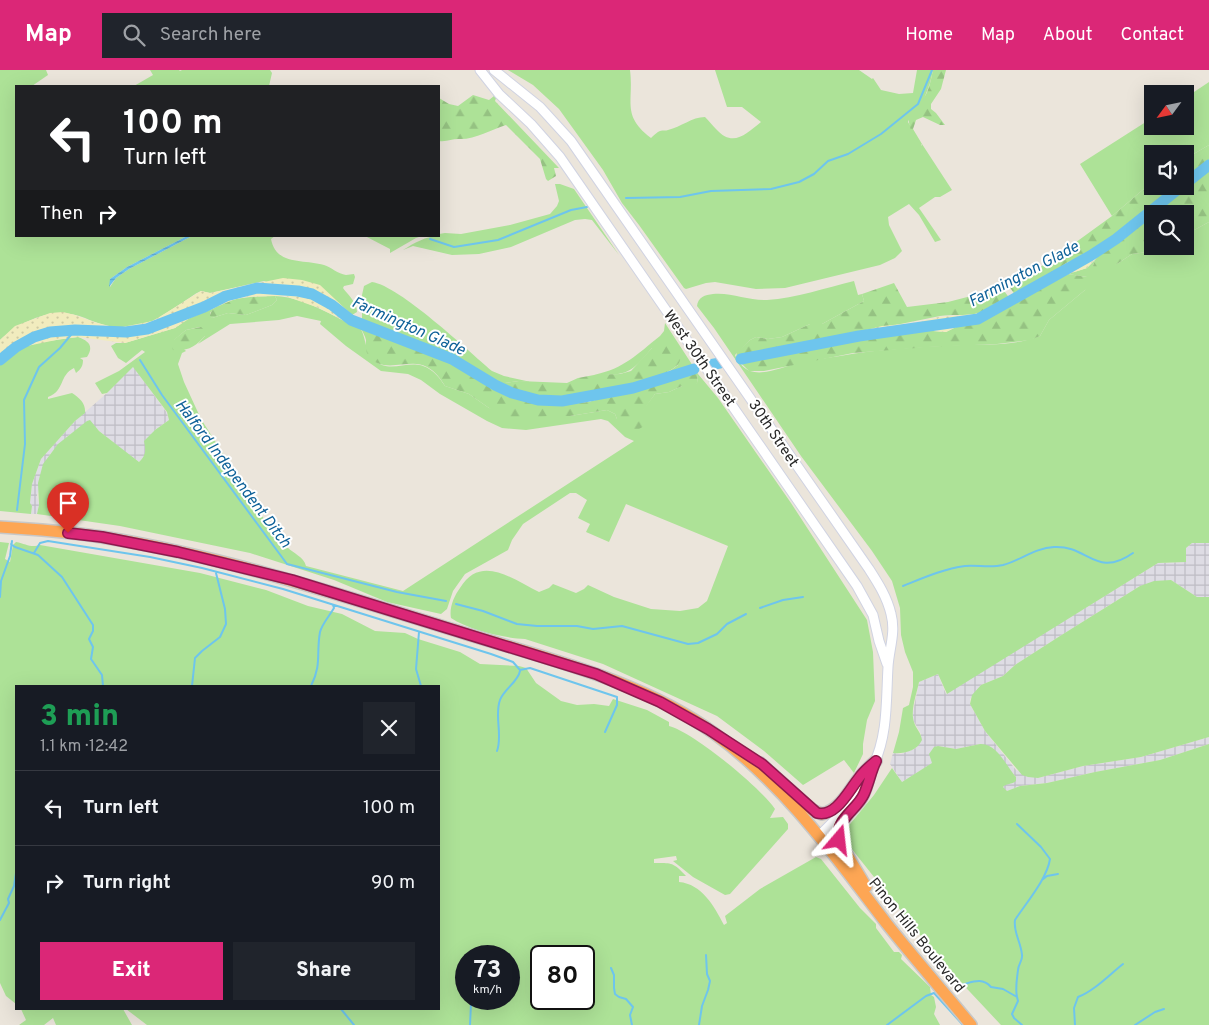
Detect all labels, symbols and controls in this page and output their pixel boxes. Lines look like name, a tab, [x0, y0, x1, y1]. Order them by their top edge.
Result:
search box	[102, 13, 452, 58]
text: Map	[25, 20, 72, 50]
icon: search	[120, 21, 148, 49]
text: Search here	[160, 23, 261, 47]
text: Home	[905, 24, 953, 47]
text: Map	[981, 24, 1015, 47]
text: About	[1043, 24, 1092, 47]
text: Contact	[1120, 24, 1184, 47]
north arrow	[1144, 85, 1194, 135]
map controls	[1144, 85, 1194, 255]
text: 100 m	[123, 102, 223, 146]
icon: left	[40, 105, 105, 170]
text: Turn left	[123, 145, 206, 172]
button: sound	[1144, 145, 1194, 195]
icon: right	[93, 200, 121, 228]
text: Then	[40, 202, 83, 226]
button: search	[1144, 205, 1194, 255]
water label: Farmington Glade	[965, 237, 1083, 312]
water label: Farmington Glade	[348, 293, 469, 361]
street label: West 30th Street	[658, 307, 739, 411]
water label: Halford Independent Ditch	[170, 396, 295, 553]
street label: 30th Street	[743, 397, 802, 471]
pin	[47, 482, 89, 533]
icon: arrive	[54, 489, 82, 517]
text: 3 min	[40, 699, 119, 736]
button: close	[363, 702, 415, 754]
text: 1.1 km · 12:42	[40, 737, 128, 757]
icon: left	[40, 794, 68, 822]
text: Turn left	[83, 796, 159, 820]
text: 100 m	[363, 796, 415, 820]
position arrow	[812, 813, 864, 865]
icon: right	[40, 869, 68, 897]
text: Turn right	[83, 871, 171, 895]
text: 90 m	[371, 871, 415, 895]
street label: Pinon Hills Boulevard	[864, 874, 968, 997]
button: Exit	[40, 942, 223, 1000]
button: Share	[233, 942, 415, 1000]
speed limit sign: 80	[530, 945, 595, 1010]
text: 73	[473, 955, 502, 987]
text: km/h	[473, 982, 502, 998]

